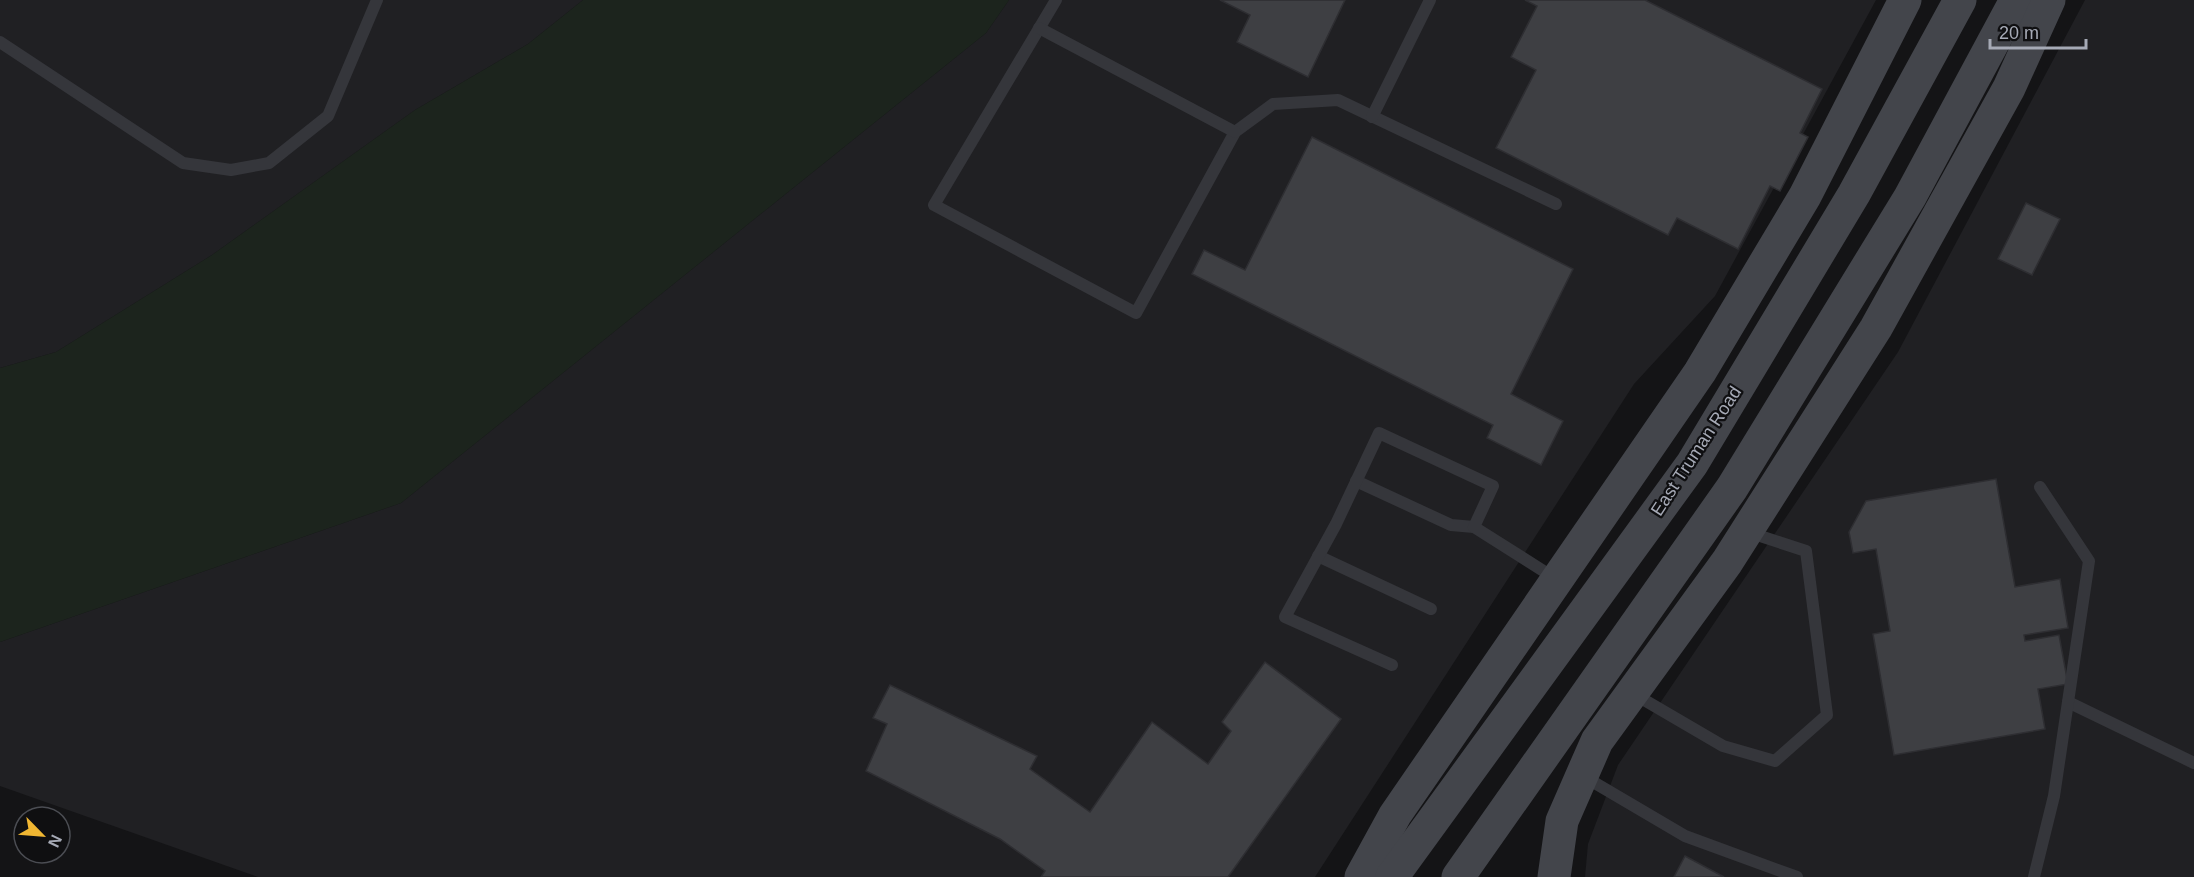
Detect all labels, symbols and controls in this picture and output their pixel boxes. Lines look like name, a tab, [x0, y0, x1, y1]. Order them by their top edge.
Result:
scale bar	[1990, 12, 2086, 50]
text: 20 m	[1999, 23, 2039, 43]
street label: East Truman Road	[1647, 383, 1745, 519]
north arrow	[12, 805, 72, 865]
text: N	[45, 832, 65, 850]

